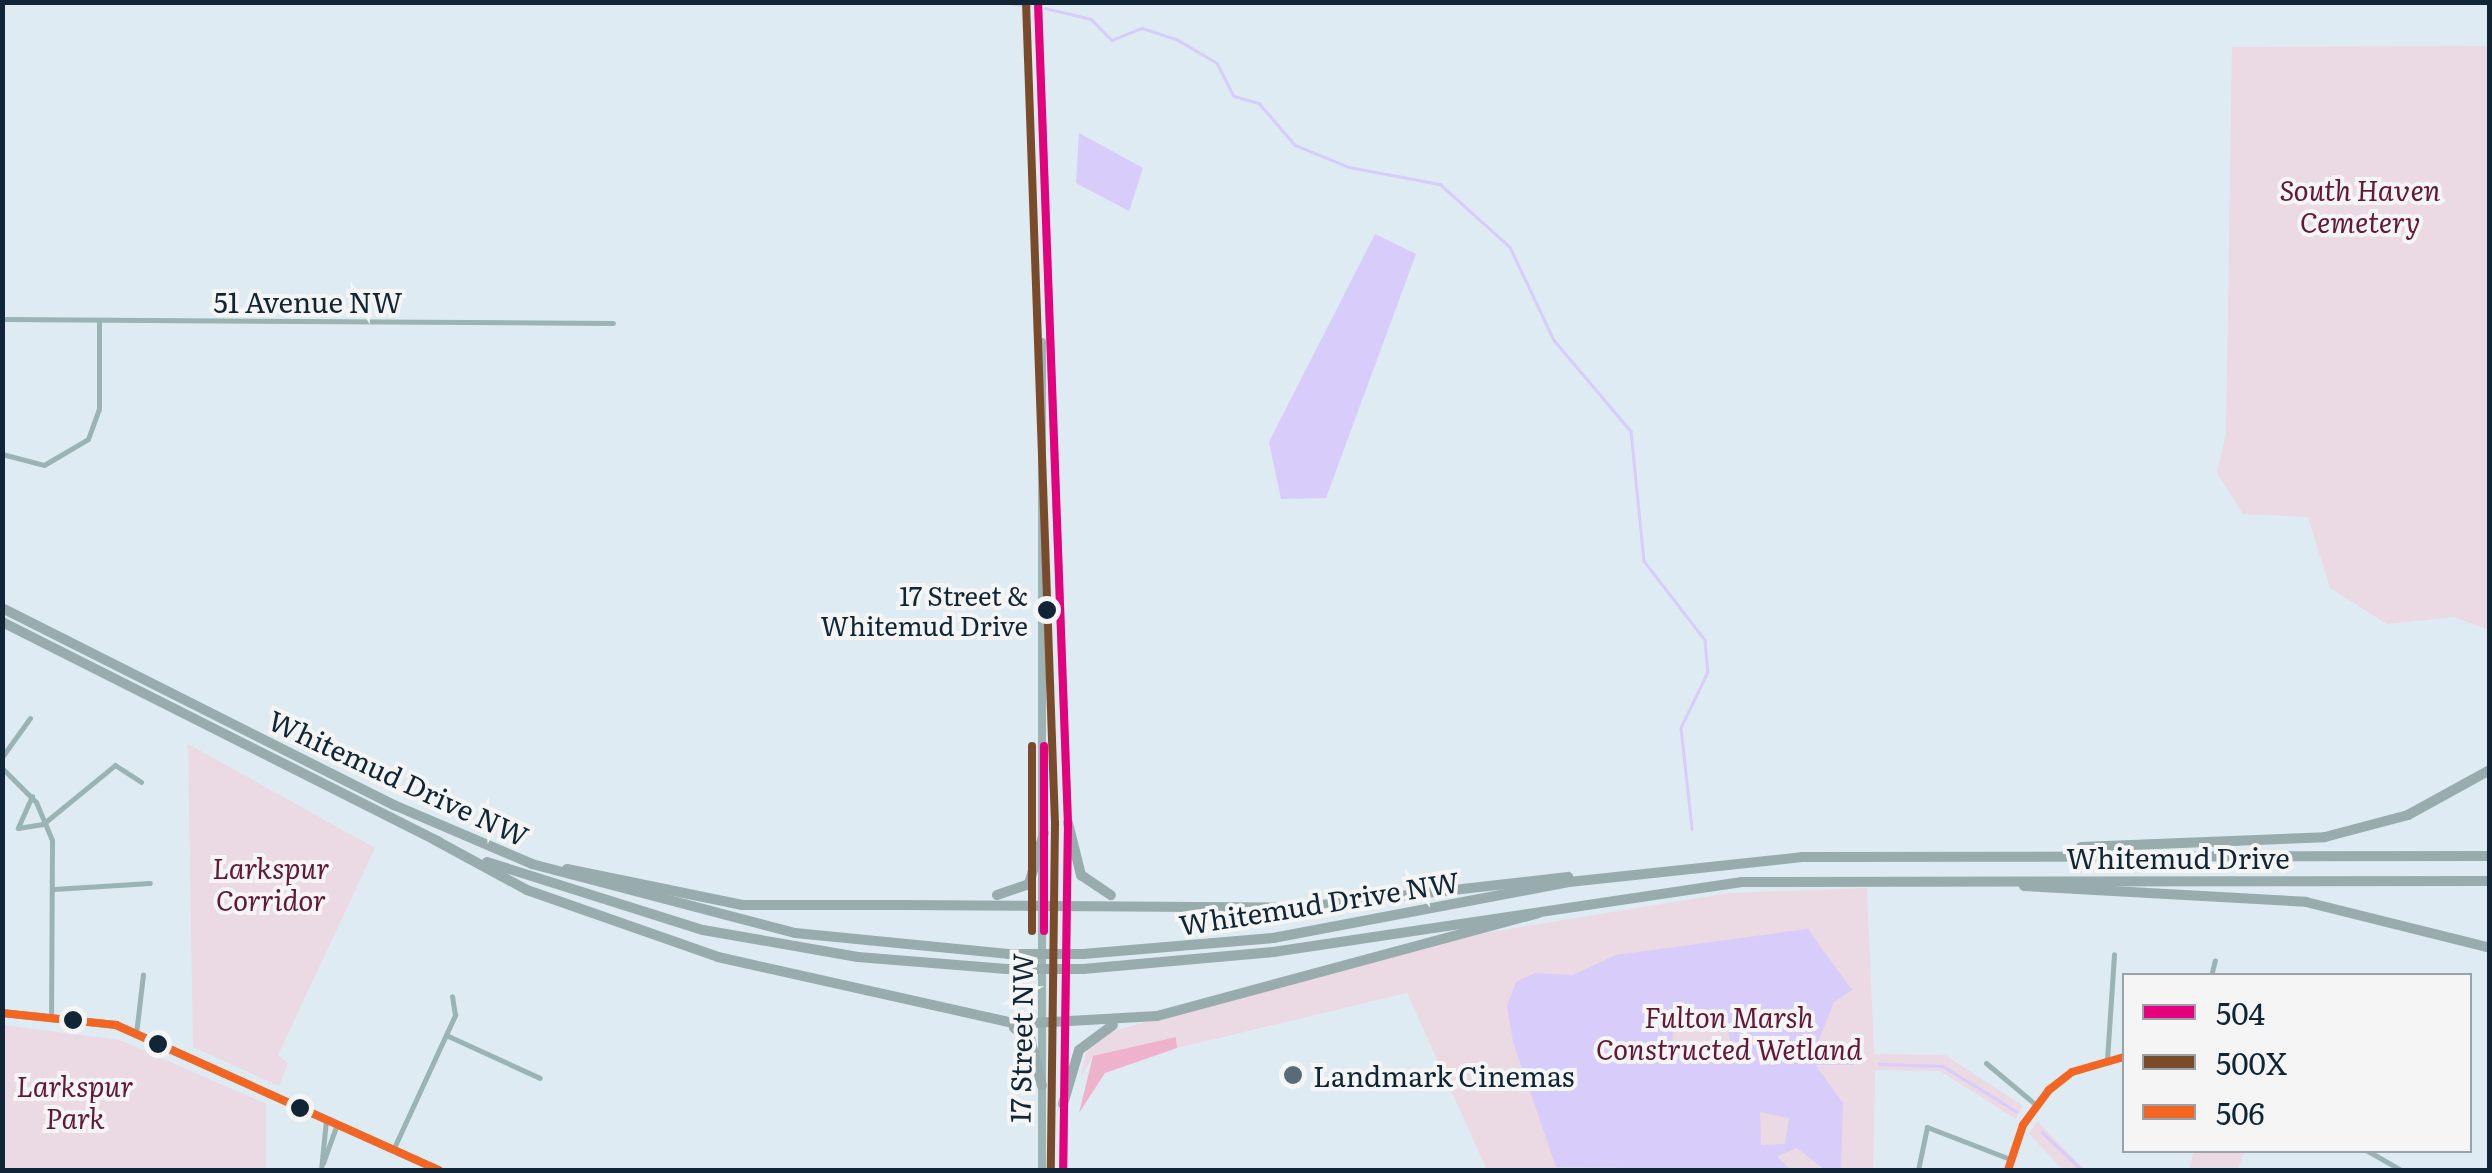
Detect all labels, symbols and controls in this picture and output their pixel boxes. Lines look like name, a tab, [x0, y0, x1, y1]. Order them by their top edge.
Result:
park label: South Haven Cemetery	[2279, 172, 2441, 238]
street label: 51 Avenue NW	[213, 284, 403, 318]
place label: 17 Street & Whitemud Drive	[820, 579, 1028, 640]
marker: 17 Street & Whitemud Drive	[1037, 600, 1057, 620]
street label: Whitemud Drive NW	[264, 702, 534, 852]
street label: Whitemud Drive	[2066, 840, 2290, 874]
park label: Larkspur Corridor	[212, 850, 330, 916]
street label: Whitemud Drive NW	[1177, 863, 1461, 941]
street label: 17 Street NW	[1002, 953, 1038, 1123]
legend	[2122, 973, 2472, 1153]
text: 504	[2216, 990, 2265, 1034]
park label: Fulton Marsh Constructed Wetland	[1596, 999, 1862, 1065]
unlabelled marker	[63, 1010, 83, 1030]
unlabelled marker	[148, 1034, 168, 1054]
text: 500X	[2216, 1040, 2287, 1084]
place label: Landmark Cinemas	[1313, 1058, 1574, 1092]
marker: Landmark Cinemas	[1282, 1064, 1304, 1086]
park label: Larkspur Park	[16, 1068, 134, 1134]
text: 506	[2216, 1090, 2265, 1134]
unlabelled marker	[290, 1098, 310, 1118]

